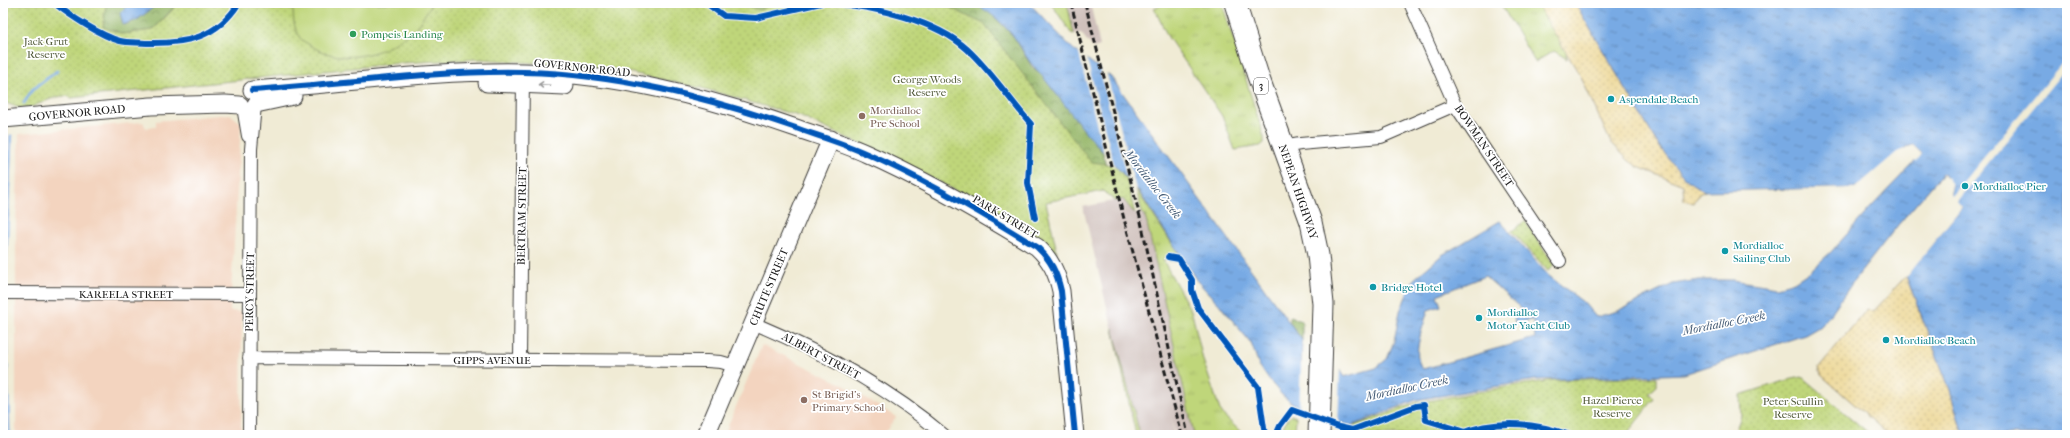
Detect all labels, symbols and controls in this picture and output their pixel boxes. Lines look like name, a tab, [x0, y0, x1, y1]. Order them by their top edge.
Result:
place label: Pompeis Landing	[361, 28, 443, 41]
marker: Pompeis Landing	[348, 29, 358, 39]
park label: Jack Grut Reserve	[23, 35, 68, 61]
street label: GOVERNOR ROAD	[533, 56, 631, 80]
park label: George Woods Reserve	[893, 73, 961, 99]
road number: 3	[1254, 78, 1268, 94]
one-way arrow	[538, 81, 551, 89]
place label: Aspendale Beach	[1618, 93, 1699, 106]
marker: Aspendale Beach	[1606, 94, 1616, 104]
street label: GOVERNOR ROAD	[28, 102, 126, 124]
street label: BOWMAN STREET	[1452, 102, 1517, 190]
place label: Mordialloc Pre School	[870, 104, 921, 130]
marker: Mordialloc Pre School	[857, 111, 867, 121]
street label: NEPEAN HIGHWAY	[1276, 143, 1321, 242]
water label: Mordialloc Creek	[1121, 146, 1184, 221]
street label: BERTRAM STREET	[515, 166, 529, 265]
place label: Mordialloc Pier	[1973, 180, 2046, 193]
marker: Mordialloc Pier	[1960, 181, 1970, 191]
street label: PARK STREET	[970, 192, 1040, 242]
place label: Mordialloc Sailing Club	[1733, 239, 1790, 265]
street label: CHUTE STREET	[747, 246, 791, 328]
marker: Mordialloc Sailing Club	[1720, 246, 1730, 256]
street label: PERCY STREET	[243, 251, 257, 332]
place label: Bridge Hotel	[1381, 281, 1442, 294]
marker: Bridge Hotel	[1368, 282, 1378, 292]
street label: KAREELA STREET	[79, 288, 174, 301]
place label: Mordialloc Motor Yacht Club	[1487, 306, 1570, 332]
water label: Mordialloc Creek	[1680, 308, 1767, 338]
marker: Mordialloc Motor Yacht Club	[1474, 313, 1484, 323]
street label: ALBERT STREET	[779, 329, 863, 382]
place label: Mordialloc Beach	[1894, 334, 1977, 347]
marker: Mordialloc Beach	[1881, 335, 1891, 345]
street label: GIPPS AVENUE	[453, 354, 531, 367]
water label: Mordialloc Creek	[1363, 372, 1450, 404]
place label: St Brigid's Primary School	[812, 388, 884, 414]
park label: Hazel Pierce Reserve	[1582, 394, 1642, 420]
marker: St Brigid's Primary School	[799, 395, 809, 405]
park label: Peter Scullin Reserve	[1763, 395, 1824, 421]

